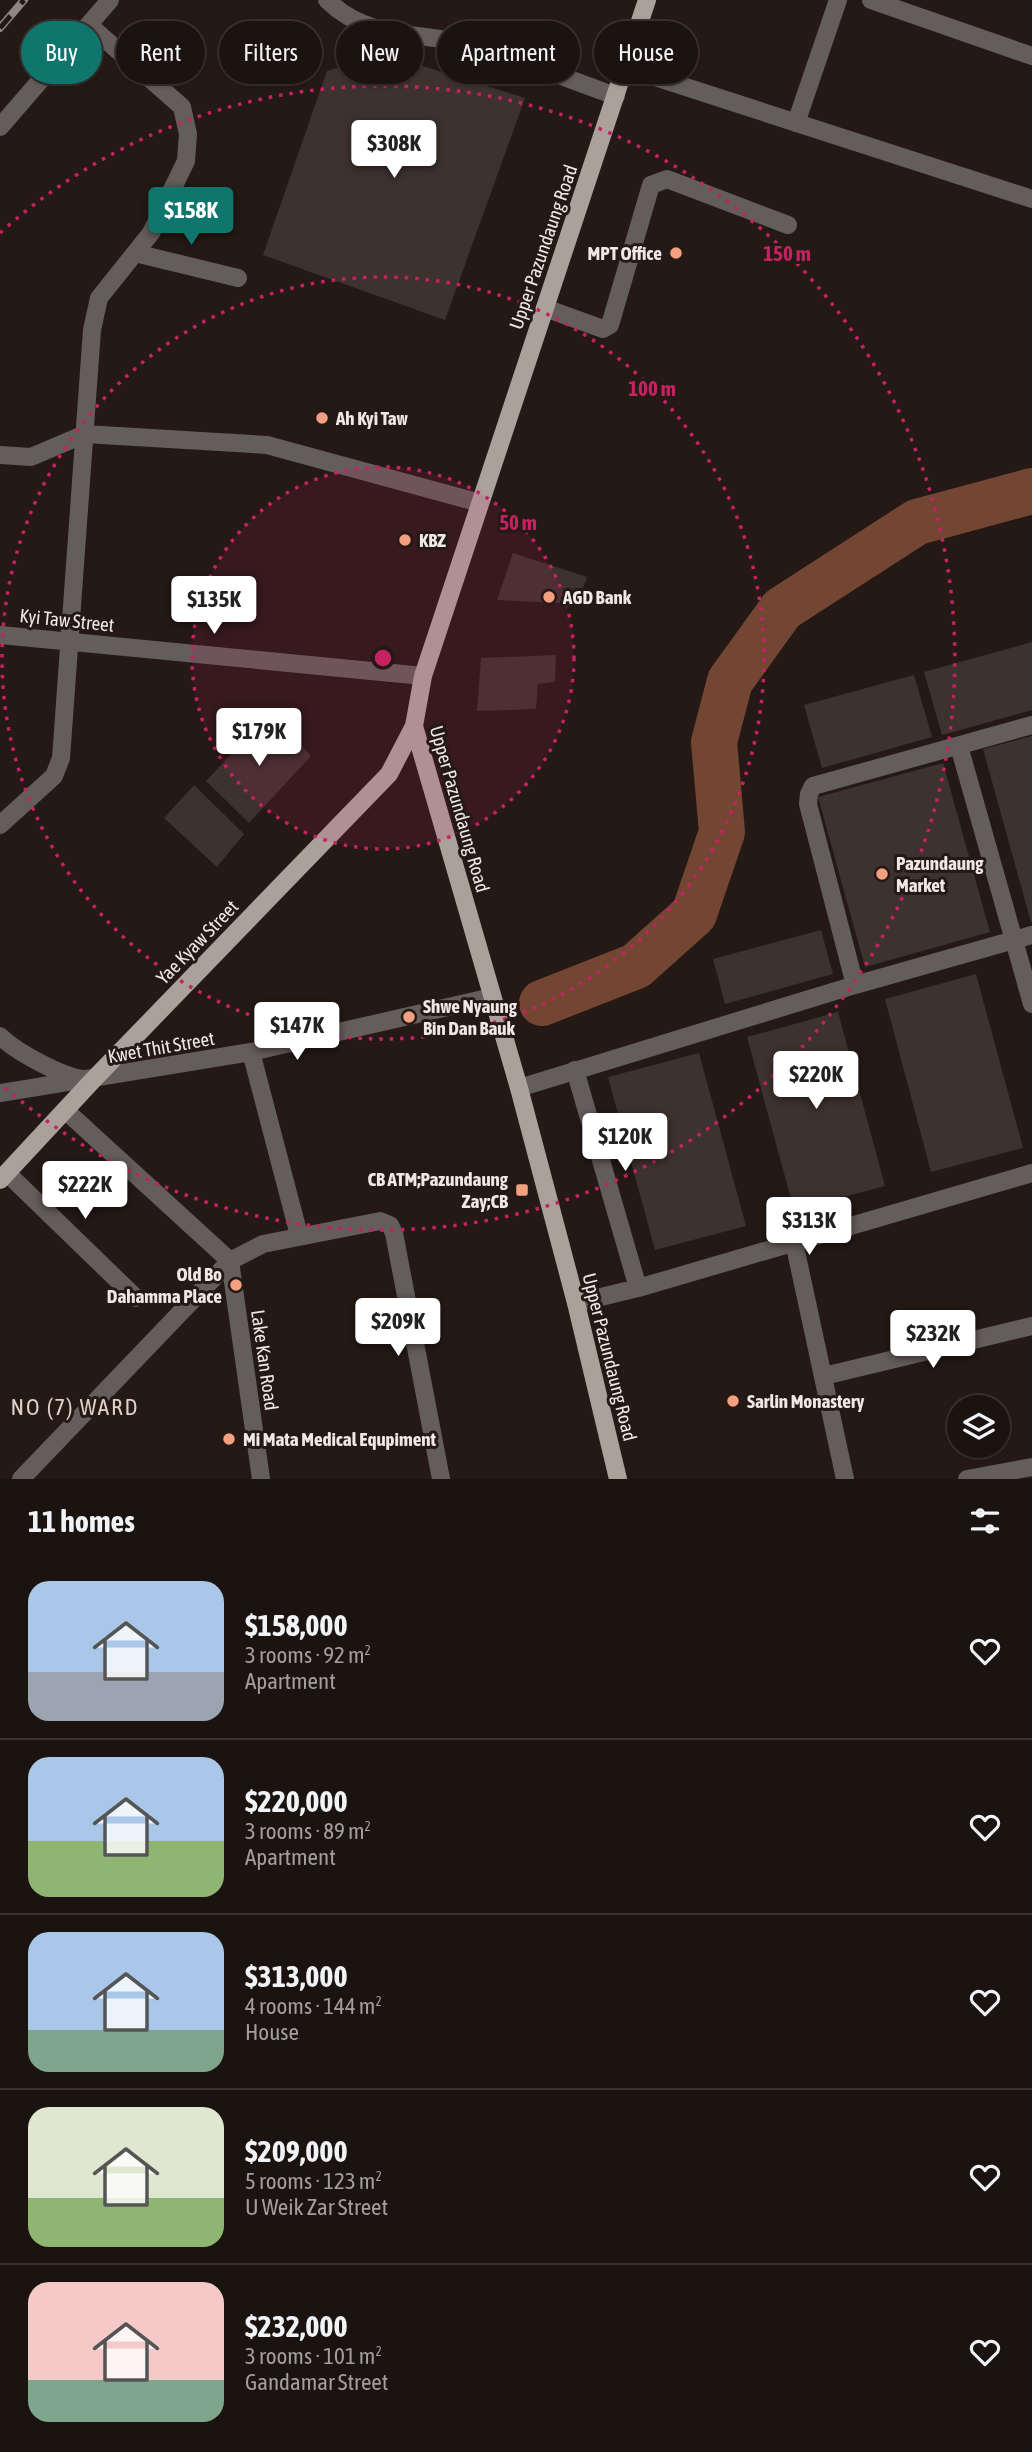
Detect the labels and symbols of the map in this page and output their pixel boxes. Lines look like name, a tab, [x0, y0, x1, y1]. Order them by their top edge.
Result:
pin: $308K	[345, 120, 443, 180]
street label: Upper Pazundaung Road	[505, 162, 581, 332]
pin: $158K	[142, 188, 240, 247]
text: 150 m	[763, 241, 811, 265]
place label: MPT Office	[588, 242, 662, 264]
marker: MPT Office	[668, 245, 684, 261]
text: 100 m	[628, 376, 676, 400]
place label: Ah Kyi Taw	[335, 407, 409, 429]
marker: Ah Kyi Taw	[314, 410, 330, 426]
text: 50 m	[499, 510, 537, 534]
place label: KBZ	[419, 529, 446, 551]
marker: KBZ	[397, 532, 413, 548]
pin: $135K	[165, 576, 263, 636]
place label: AGD Bank	[562, 586, 632, 608]
marker: AGD Bank	[541, 589, 557, 605]
street label: Kyi Taw Street	[19, 604, 115, 636]
centre of rings	[371, 646, 395, 670]
pin: $179K	[210, 708, 308, 768]
street label: Upper Pazundaung Road	[426, 723, 494, 895]
place label: Pazundaung Market	[896, 852, 984, 896]
marker: Pazundaung Market	[874, 866, 890, 882]
street label: Yae Kyaw Street	[151, 895, 243, 989]
place label: Shwe Nyaung Bin Dan Bauk	[423, 995, 518, 1039]
pin: $147K	[248, 1002, 346, 1062]
marker: Shwe Nyaung Bin Dan Bauk	[401, 1009, 417, 1025]
street label: Kwet Thit Street	[106, 1027, 216, 1067]
pin: $220K	[767, 1052, 865, 1111]
pin: $120K	[576, 1114, 674, 1173]
pin: $222K	[36, 1162, 134, 1221]
place label: CB ATM;Pazundaung Zay;CB	[367, 1168, 509, 1212]
marker: CB ATM;Pazundaung Zay;CB	[514, 1182, 530, 1198]
pin: $313K	[760, 1198, 858, 1257]
place label: Old Bo Dahamma Place	[107, 1263, 222, 1307]
street label: Upper Pazundaung Road	[578, 1271, 642, 1443]
marker: Old Bo Dahamma Place	[228, 1277, 244, 1293]
pin: $209K	[349, 1298, 447, 1358]
street label: Lake Kan Road	[247, 1308, 283, 1412]
pin: $232K	[884, 1310, 982, 1370]
place label: Sarlin Monastery	[747, 1390, 865, 1412]
marker: Sarlin Monastery	[725, 1393, 741, 1409]
district label: NO (7) WARD	[10, 1394, 140, 1420]
place label: Mi Mata Medical Equpiment	[243, 1428, 436, 1450]
marker: Mi Mata Medical Equpiment	[221, 1431, 237, 1447]

